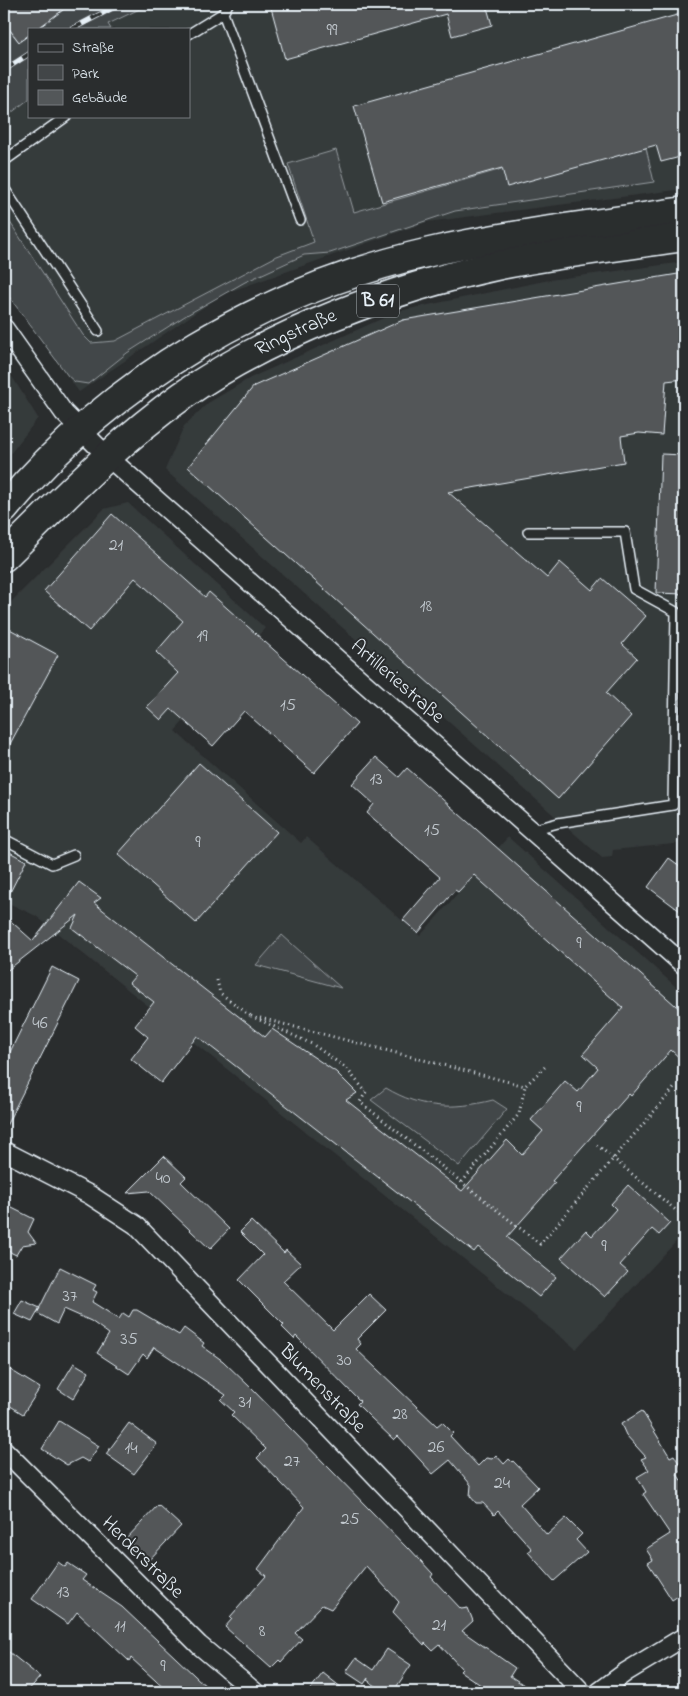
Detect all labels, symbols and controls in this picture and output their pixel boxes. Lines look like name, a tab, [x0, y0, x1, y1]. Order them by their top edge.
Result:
house number: 99	[327, 18, 338, 44]
legend	[28, 28, 190, 118]
text: Straße	[72, 37, 114, 59]
text: Park	[72, 63, 100, 85]
text: Gebäude	[72, 87, 128, 109]
road number: B 61	[357, 284, 399, 318]
street label: Ringstraße	[250, 302, 341, 364]
house number: 21	[109, 533, 124, 559]
house number: 18	[420, 594, 432, 620]
house number: 19	[196, 624, 208, 650]
street label: Artilleriestraße	[343, 633, 451, 731]
house number: 15	[280, 693, 296, 719]
house number: 13	[369, 767, 383, 793]
house number: 15	[424, 818, 440, 844]
house number: 9	[195, 830, 201, 856]
house number: 9	[576, 931, 582, 957]
house number: 46	[32, 1011, 48, 1037]
house number: 9	[576, 1095, 582, 1121]
house number: 40	[155, 1166, 171, 1192]
house number: 9	[601, 1234, 607, 1260]
house number: 37	[63, 1284, 78, 1310]
house number: 35	[120, 1327, 138, 1353]
street label: Blumenstraße	[271, 1337, 372, 1440]
house number: 30	[336, 1348, 352, 1374]
house number: 31	[238, 1390, 252, 1416]
house number: 28	[392, 1402, 408, 1428]
house number: 26	[428, 1435, 445, 1461]
house number: 14	[124, 1436, 138, 1462]
house number: 27	[284, 1449, 301, 1475]
house number: 24	[494, 1471, 511, 1497]
house number: 25	[340, 1507, 360, 1533]
street label: Herderstraße	[94, 1510, 190, 1606]
house number: 13	[56, 1580, 70, 1606]
house number: 21	[432, 1613, 447, 1639]
house number: 11	[114, 1614, 126, 1640]
house number: 8	[259, 1619, 266, 1645]
house number: 9	[160, 1654, 166, 1680]

